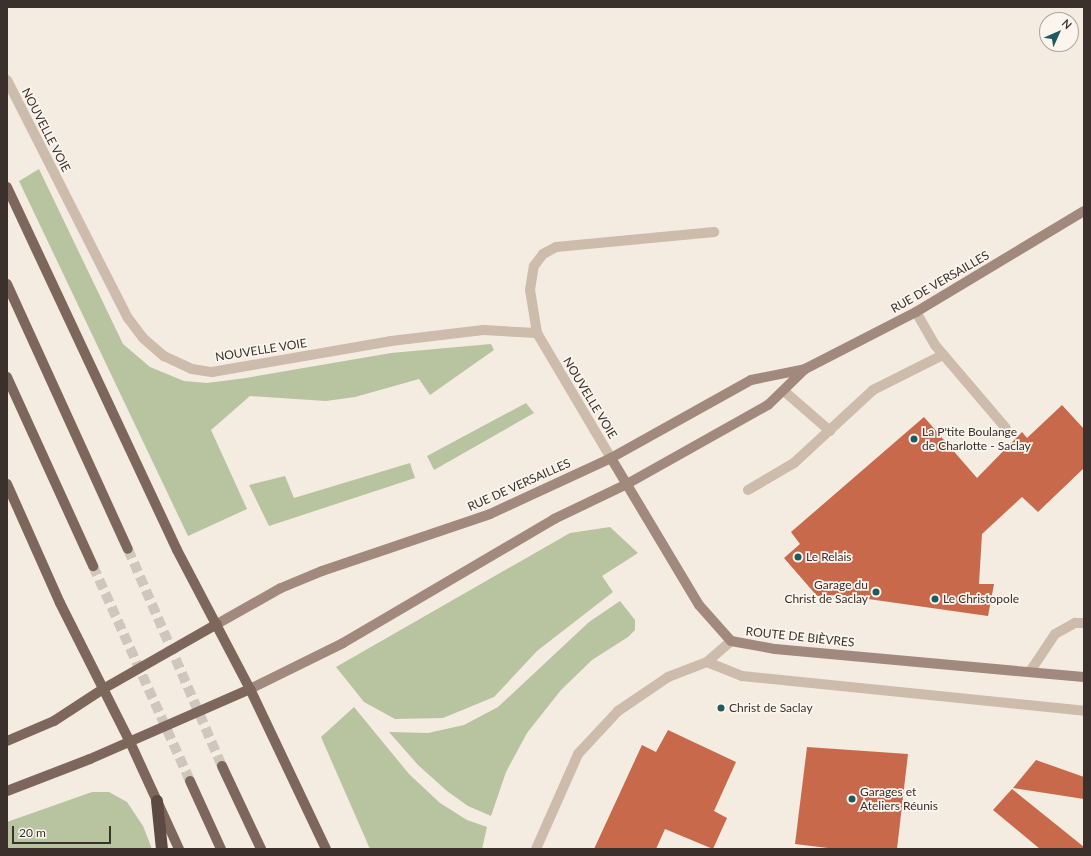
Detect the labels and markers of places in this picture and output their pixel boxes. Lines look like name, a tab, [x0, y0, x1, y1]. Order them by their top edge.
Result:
place label: La P'tite Boulange de Charlotte - Saclay	[922, 425, 1031, 453]
marker: La P'tite Boulange de Charlotte - Saclay	[909, 434, 919, 444]
place label: Le Relais	[806, 550, 851, 564]
marker: Le Relais	[793, 552, 803, 562]
place label: Garage du Christ de Saclay	[784, 578, 868, 606]
marker: Garage du Christ de Saclay	[871, 587, 881, 597]
place label: Le Christopole	[943, 592, 1019, 606]
marker: Le Christopole	[930, 594, 940, 604]
place label: Christ de Saclay	[729, 701, 813, 715]
marker: Christ de Saclay	[716, 703, 726, 713]
place label: Garages et Ateliers Réunis	[860, 785, 938, 813]
marker: Garages et Ateliers Réunis	[847, 794, 857, 804]

